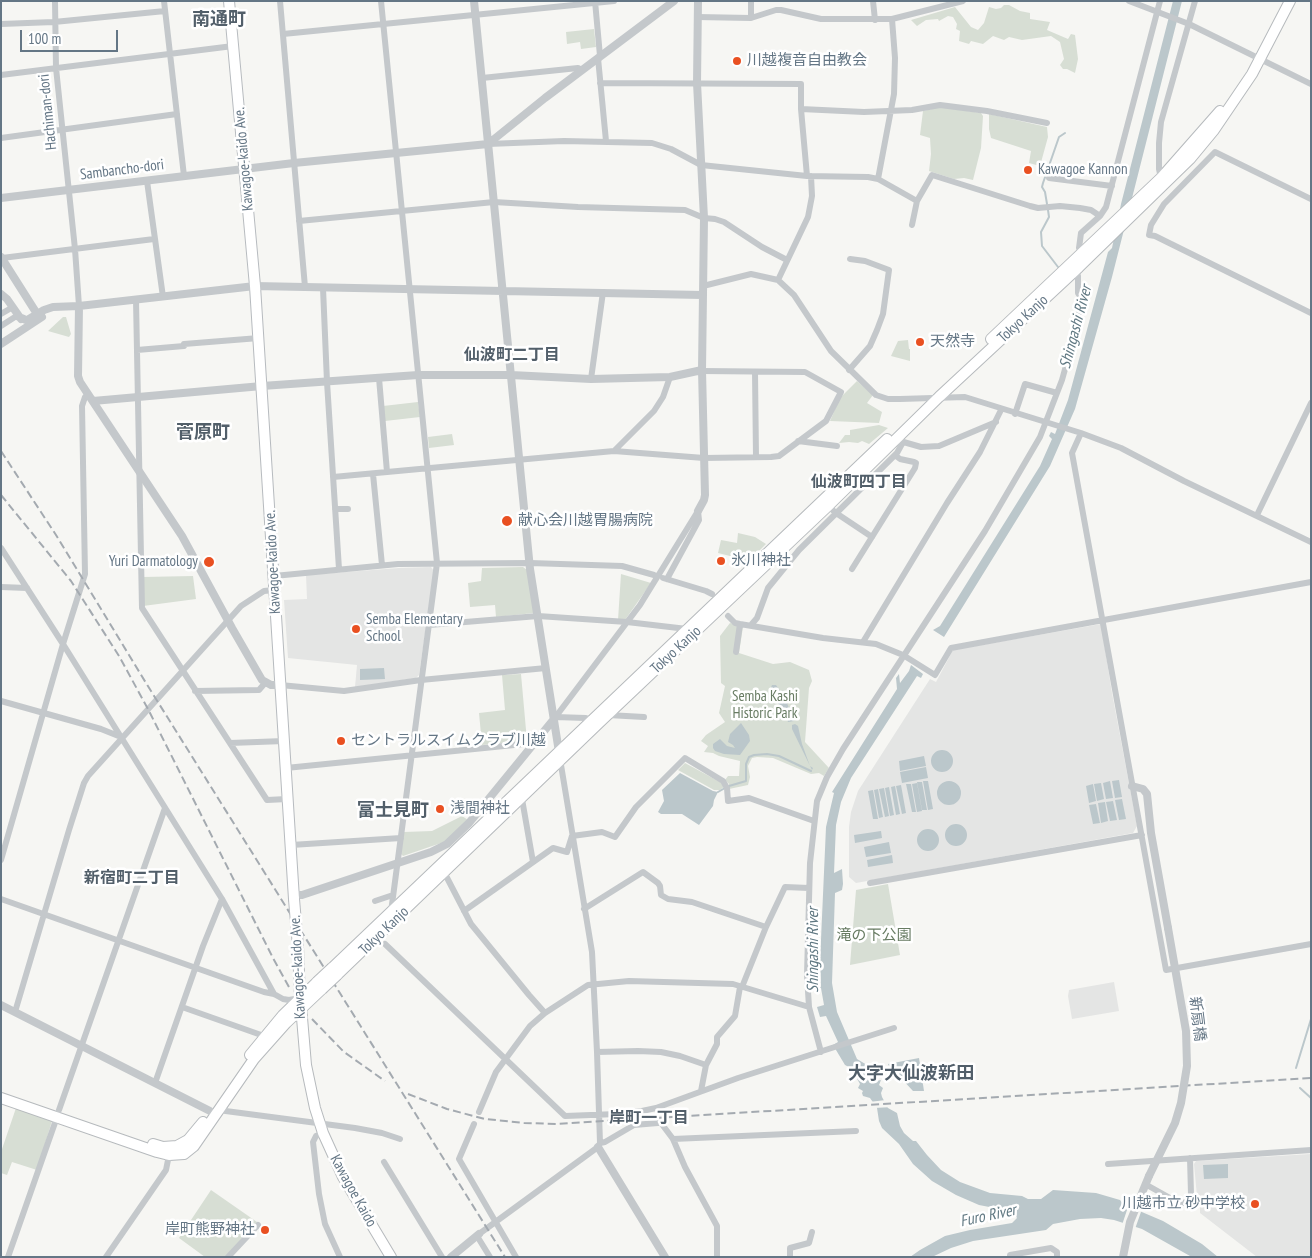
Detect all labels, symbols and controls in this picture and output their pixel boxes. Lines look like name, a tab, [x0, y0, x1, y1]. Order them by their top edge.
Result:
district label: 南通町	[192, 9, 246, 31]
scale bar	[22, 20, 120, 52]
text: 100 m	[28, 29, 61, 48]
place label: 川越複音自由教会	[747, 52, 867, 70]
marker: 川越複音自由教会	[731, 55, 743, 67]
street label: Hachiman-dori	[35, 73, 61, 151]
street label: Kawagoe-kaido Ave.	[231, 106, 257, 212]
street label: Sambancho-dori	[79, 156, 165, 184]
place label: Kawagoe Kannon	[1038, 161, 1128, 179]
marker: Kawagoe Kannon	[1022, 164, 1034, 176]
water label: Shingashi River	[1056, 283, 1096, 371]
street label: Tokyo Kanjo	[994, 291, 1052, 347]
place label: 天然寺	[930, 333, 975, 351]
marker: 天然寺	[914, 336, 926, 348]
district label: 仙波町二丁目	[464, 345, 560, 365]
district label: 菅原町	[176, 422, 230, 444]
district label: 仙波町四丁目	[811, 472, 907, 492]
street label: Kawagoe-kaido Ave.	[261, 510, 285, 614]
place label: 献心会川越胃腸病院	[518, 512, 653, 530]
marker: 献心会川越胃腸病院	[500, 514, 514, 528]
place label: 氷川神社	[731, 552, 791, 570]
place label: Yuri Darmatology	[109, 553, 198, 571]
marker: Yuri Darmatology	[202, 555, 216, 569]
marker: 氷川神社	[715, 555, 727, 567]
place label: Semba Elementary School	[366, 611, 463, 646]
street label: Tokyo Kanjo	[647, 622, 705, 678]
marker: Semba Elementary School	[350, 623, 362, 635]
park label: Semba Kashi Historic Park	[732, 688, 798, 723]
place label: セントラルスイムクラブ川越	[351, 732, 546, 750]
marker: セントラルスイムクラブ川越	[335, 735, 347, 747]
district label: 富士見町	[357, 800, 429, 822]
place label: 浅間神社	[450, 800, 510, 818]
marker: 浅間神社	[434, 803, 446, 815]
district label: 新宿町二丁目	[84, 868, 180, 888]
street label: Tokyo Kanjo	[355, 903, 413, 959]
water label: Shingashi River	[803, 907, 823, 993]
street label: Kawagoe-kaido Ave.	[286, 915, 310, 1019]
park label: 滝の下公園	[837, 927, 911, 945]
street label: 新扇橋	[1185, 996, 1209, 1042]
district label: 大字大仙波新田	[848, 1063, 974, 1085]
district label: 岸町一丁目	[609, 1108, 689, 1128]
street label: Kawagoe Kaido	[326, 1152, 380, 1230]
place label: 川越市立 砂中学校	[1122, 1195, 1245, 1213]
marker: 川越市立 砂中学校	[1249, 1198, 1261, 1210]
water label: Furo River	[958, 1201, 1018, 1231]
place label: 岸町熊野神社	[165, 1221, 255, 1239]
marker: 岸町熊野神社	[259, 1224, 271, 1236]

